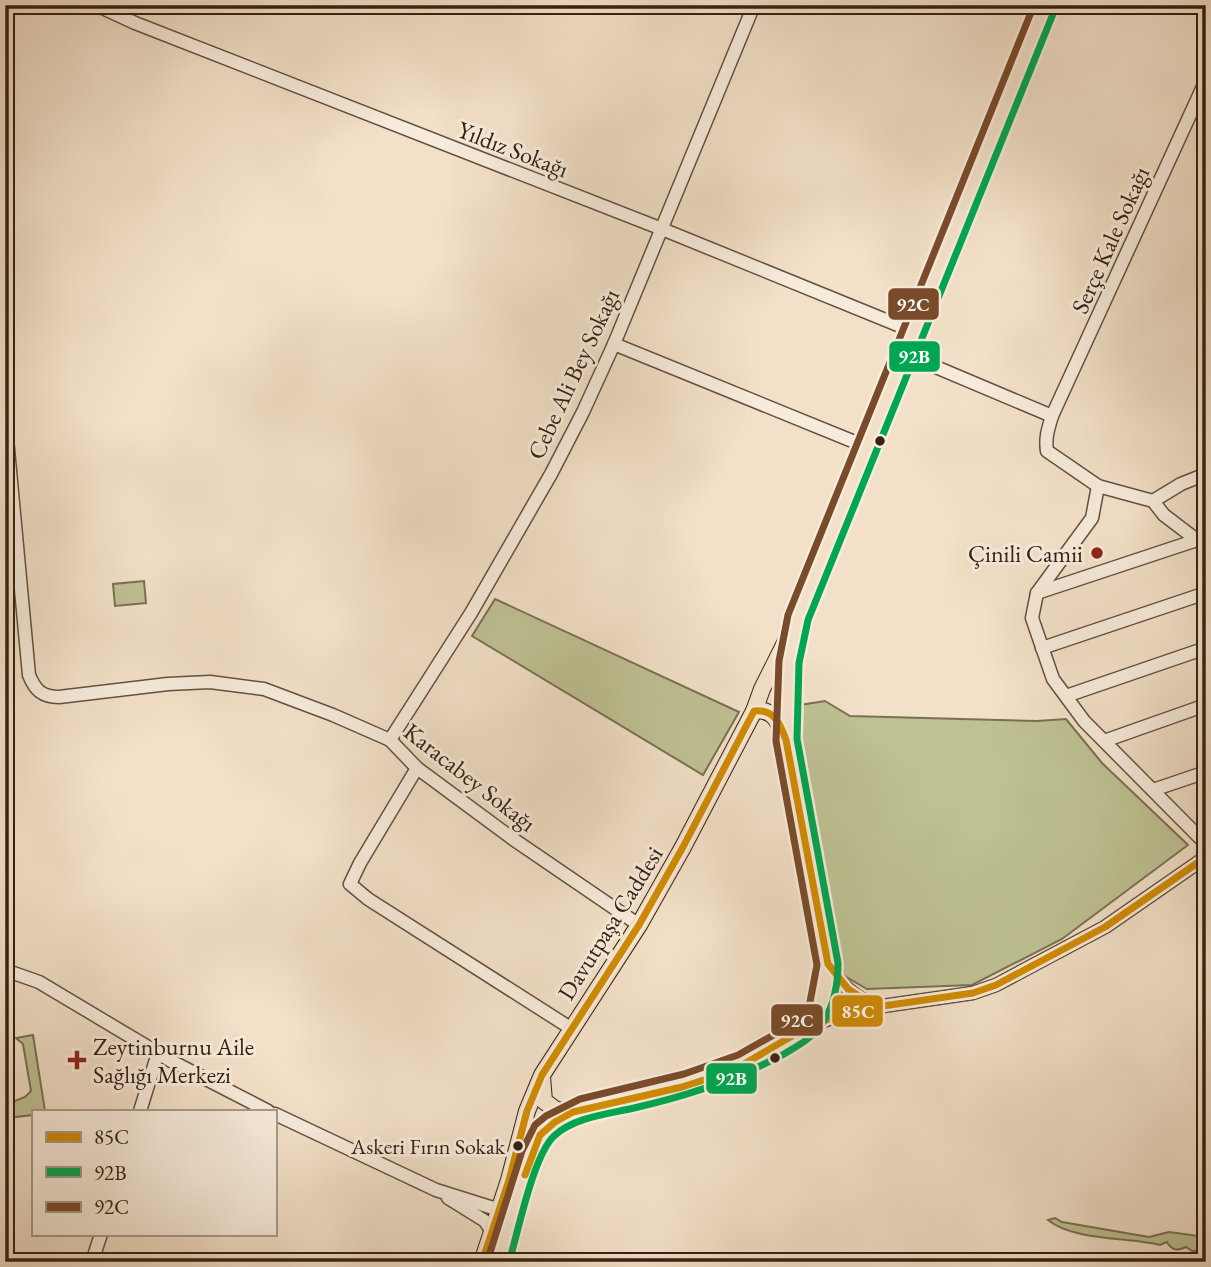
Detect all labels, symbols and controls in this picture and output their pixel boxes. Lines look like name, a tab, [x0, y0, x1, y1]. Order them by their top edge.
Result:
street label: Yıldız Sokağı	[453, 114, 573, 184]
street label: Serçe Kale Sokağı	[1064, 162, 1156, 318]
street label: Cebe Ali Bey Sokağı	[520, 284, 626, 464]
line badge: 92C	[887, 287, 940, 321]
text: 92C	[896, 292, 930, 317]
line badge: 92B	[888, 340, 941, 373]
text: 92B	[898, 344, 930, 369]
unlabelled marker	[873, 434, 887, 448]
place label: Çinili Camii	[968, 538, 1083, 569]
marker: Çinili Camii	[1089, 545, 1105, 561]
street label: Karacabey Sokağı	[398, 716, 542, 838]
street label: Davutpaşa Caddesi	[550, 840, 670, 1006]
line badge: 85C	[831, 994, 884, 1028]
text: 85C	[841, 999, 875, 1024]
line badge: 92C	[770, 1003, 824, 1037]
text: 92C	[780, 1008, 814, 1033]
place label: Zeytinburnu Aile Sağlığı Merkezi	[93, 1031, 254, 1090]
marker: Zeytinburnu Aile Sağlığı Merkezi	[67, 1050, 87, 1070]
unlabelled marker	[768, 1051, 782, 1065]
line badge: 92B	[705, 1062, 758, 1095]
text: 92B	[715, 1066, 747, 1091]
legend	[32, 1110, 276, 1236]
text: 85C	[94, 1123, 129, 1150]
place label: Askeri Fırın Sokak	[350, 1132, 506, 1161]
marker: Askeri Fırın Sokak	[511, 1139, 525, 1153]
text: 92B	[94, 1159, 127, 1186]
text: 92C	[94, 1193, 129, 1220]

